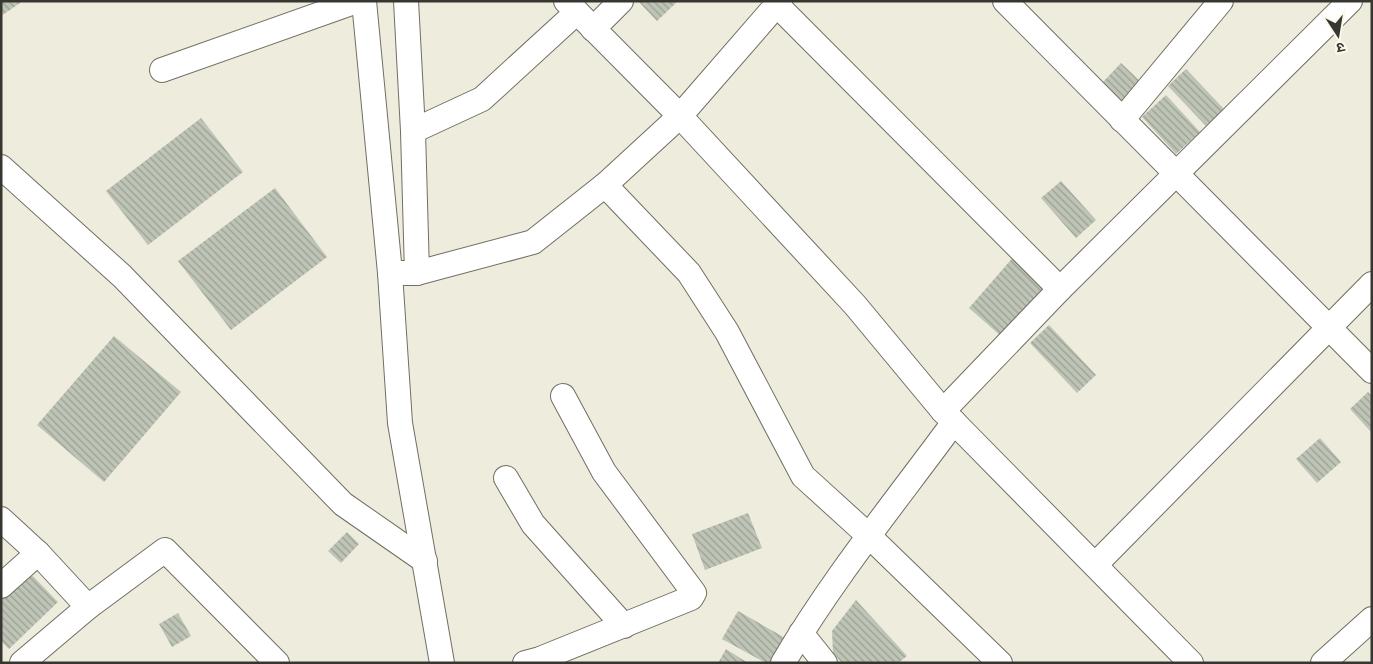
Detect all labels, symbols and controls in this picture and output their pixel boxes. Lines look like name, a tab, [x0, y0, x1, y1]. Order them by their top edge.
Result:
north arrow	[1313, 10, 1363, 60]
text: उ	[1334, 39, 1347, 58]

